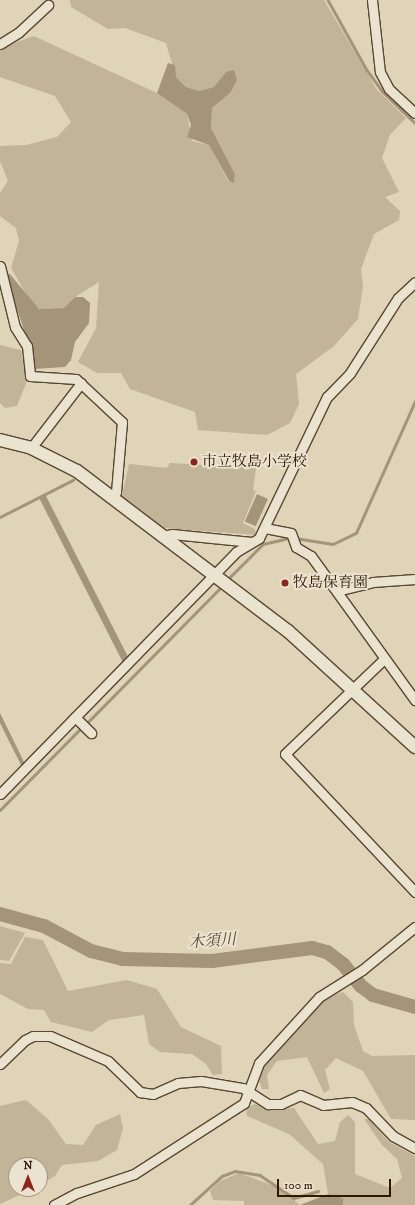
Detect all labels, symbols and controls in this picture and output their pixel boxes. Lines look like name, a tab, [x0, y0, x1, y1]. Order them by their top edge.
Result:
place label: 市立牧島小学校	[202, 453, 307, 471]
marker: 市立牧島小学校	[189, 457, 199, 467]
place label: 牧島保育園	[293, 574, 368, 592]
marker: 牧島保育園	[280, 578, 290, 588]
water label: 木須川	[187, 930, 237, 952]
north arrow	[8, 1157, 48, 1197]
text: N	[23, 1159, 33, 1173]
scale bar	[279, 1171, 393, 1197]
text: 100 m	[284, 1178, 313, 1193]

